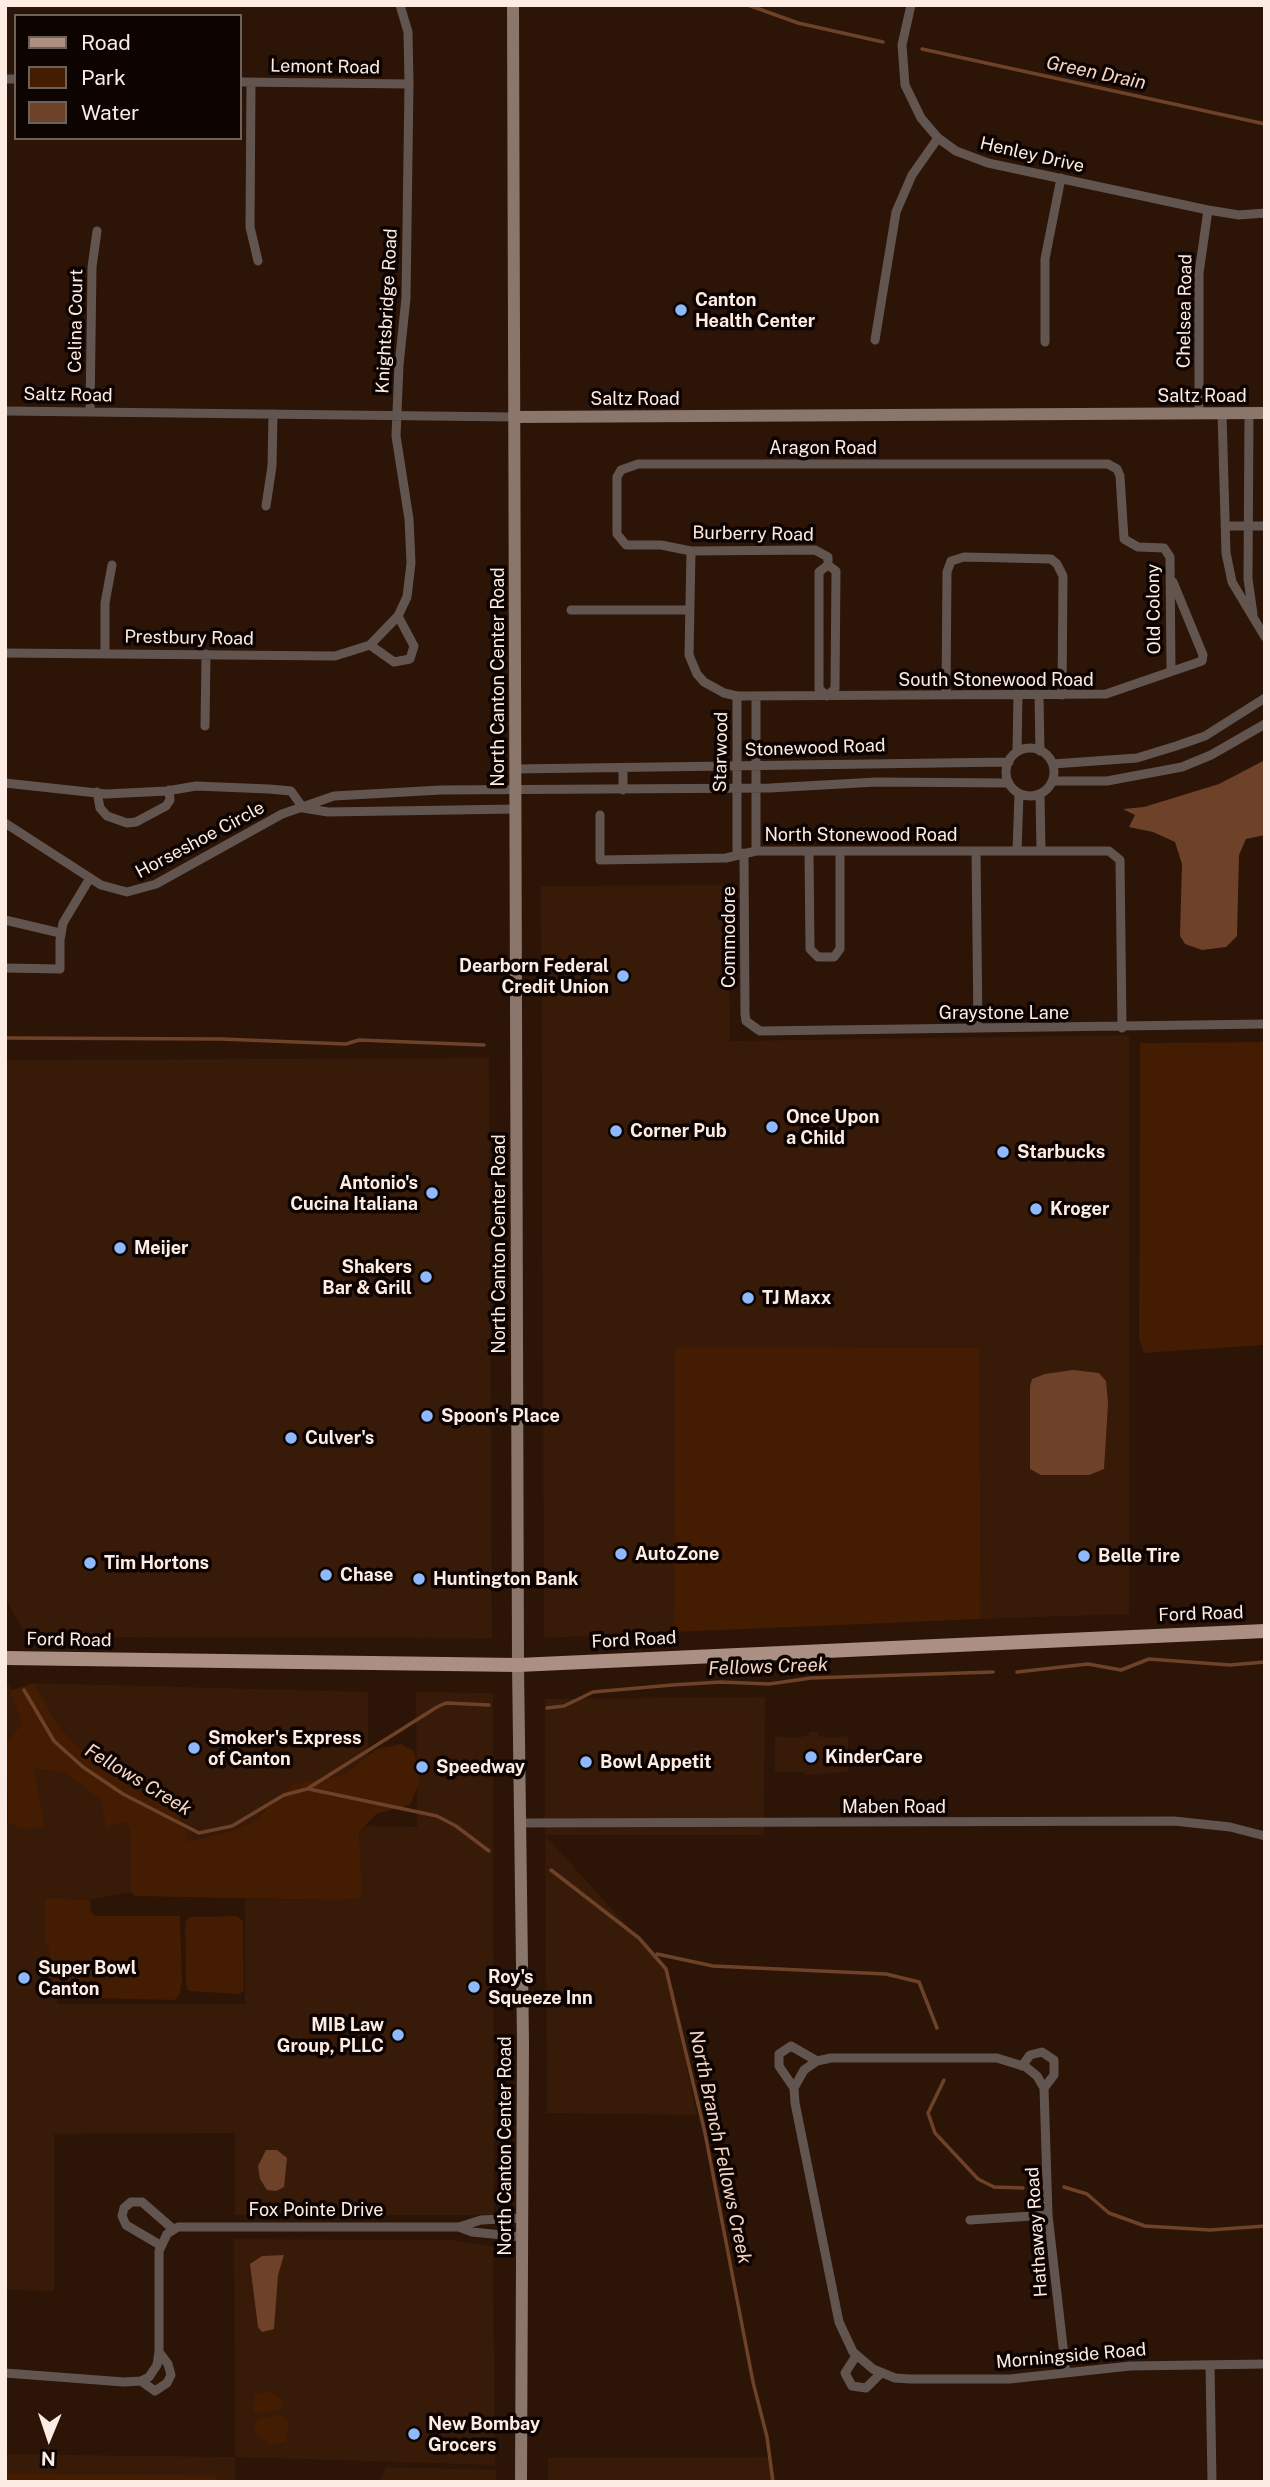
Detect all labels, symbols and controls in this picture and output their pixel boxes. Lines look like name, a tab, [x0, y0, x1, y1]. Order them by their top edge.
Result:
legend	[14, 14, 242, 140]
text: Road	[81, 30, 131, 55]
water label: Green Drain	[1044, 51, 1148, 95]
street label: Lemont Road	[270, 55, 380, 79]
text: Park	[81, 65, 126, 90]
text: Water	[81, 100, 139, 125]
street label: Henley Drive	[978, 133, 1086, 177]
street label: Knightsbridge Road	[372, 228, 402, 394]
street label: Chelsea Road	[1173, 254, 1197, 368]
street label: Celina Court	[64, 269, 88, 373]
place label: Canton Health Center	[695, 289, 815, 332]
marker: Canton Health Center	[673, 302, 689, 318]
street label: Saltz Road	[23, 383, 113, 407]
street label: Saltz Road	[1157, 385, 1247, 407]
street label: Saltz Road	[590, 388, 680, 410]
street label: Aragon Road	[769, 437, 877, 459]
street label: Burberry Road	[692, 522, 814, 546]
street label: Old Colony	[1142, 563, 1166, 655]
street label: North Canton Center Road	[487, 567, 509, 787]
street label: Prestbury Road	[124, 626, 254, 650]
street label: South Stonewood Road	[898, 669, 1094, 691]
street label: Starwood	[709, 711, 733, 793]
street label: Stonewood Road	[744, 735, 886, 761]
street label: Horseshoe Circle	[132, 797, 268, 883]
street label: North Stonewood Road	[764, 824, 958, 846]
street label: Commodore	[718, 886, 740, 988]
place label: Dearborn Federal Credit Union	[459, 955, 609, 998]
marker: Dearborn Federal Credit Union	[615, 968, 631, 984]
street label: Graystone Lane	[939, 1002, 1069, 1024]
place label: Once Upon a Child	[786, 1106, 879, 1148]
marker: Once Upon a Child	[764, 1119, 780, 1135]
place label: Corner Pub	[630, 1120, 727, 1142]
marker: Corner Pub	[608, 1123, 624, 1139]
street label: North Canton Center Road	[488, 1134, 510, 1354]
place label: Starbucks	[1017, 1141, 1105, 1163]
marker: Starbucks	[995, 1144, 1011, 1160]
place label: Antonio's Cucina Italiana	[290, 1172, 418, 1214]
marker: Antonio's Cucina Italiana	[424, 1185, 440, 1201]
place label: Kroger	[1050, 1198, 1109, 1220]
marker: Kroger	[1028, 1201, 1044, 1217]
place label: Meijer	[134, 1237, 188, 1259]
marker: Meijer	[112, 1240, 128, 1256]
place label: Shakers Bar & Grill	[322, 1256, 412, 1298]
marker: Shakers Bar & Grill	[418, 1269, 434, 1285]
place label: TJ Maxx	[762, 1287, 831, 1309]
marker: TJ Maxx	[740, 1290, 756, 1306]
place label: Spoon's Place	[441, 1405, 560, 1427]
marker: Spoon's Place	[419, 1408, 435, 1424]
place label: Culver's	[305, 1427, 374, 1449]
marker: Culver's	[283, 1430, 299, 1446]
place label: AutoZone	[635, 1543, 719, 1565]
place label: Belle Tire	[1098, 1545, 1180, 1567]
marker: AutoZone	[613, 1546, 629, 1562]
marker: Belle Tire	[1076, 1548, 1092, 1564]
place label: Tim Hortons	[104, 1552, 209, 1574]
marker: Tim Hortons	[82, 1555, 98, 1571]
place label: Chase	[340, 1564, 393, 1586]
marker: Chase	[318, 1567, 334, 1583]
place label: Huntington Bank	[433, 1568, 579, 1590]
marker: Huntington Bank	[411, 1571, 427, 1587]
street label: Ford Road	[1158, 1602, 1244, 1626]
street label: Ford Road	[591, 1627, 677, 1653]
street label: Ford Road	[26, 1628, 112, 1652]
water label: Fellows Creek	[708, 1654, 828, 1680]
place label: Smoker's Express of Canton	[208, 1727, 361, 1770]
water label: Fellows Creek	[81, 1739, 195, 1821]
marker: Smoker's Express of Canton	[186, 1740, 202, 1756]
place label: KinderCare	[825, 1746, 923, 1768]
marker: KinderCare	[803, 1749, 819, 1765]
place label: Bowl Appetit	[600, 1751, 712, 1773]
marker: Bowl Appetit	[578, 1754, 594, 1770]
place label: Speedway	[436, 1756, 525, 1778]
marker: Speedway	[414, 1759, 430, 1775]
street label: Maben Road	[842, 1796, 946, 1818]
place label: Super Bowl Canton	[38, 1957, 137, 2000]
place label: Roy's Squeeze Inn	[488, 1966, 593, 2008]
marker: Super Bowl Canton	[16, 1970, 32, 1986]
marker: Roy's Squeeze Inn	[466, 1979, 482, 1995]
place label: MIB Law Group, PLLC	[277, 2014, 384, 2056]
marker: MIB Law Group, PLLC	[390, 2027, 406, 2043]
water label: North Branch Fellows Creek	[684, 2028, 756, 2266]
street label: North Canton Center Road	[494, 2036, 516, 2256]
street label: Hathaway Road	[1022, 2166, 1052, 2298]
street label: Fox Pointe Drive	[249, 2199, 383, 2221]
street label: Morningside Road	[995, 2339, 1147, 2373]
north arrow	[14, 2403, 84, 2473]
place label: New Bombay Grocers	[428, 2413, 540, 2456]
marker: New Bombay Grocers	[406, 2426, 422, 2442]
text: N	[40, 2448, 56, 2470]

